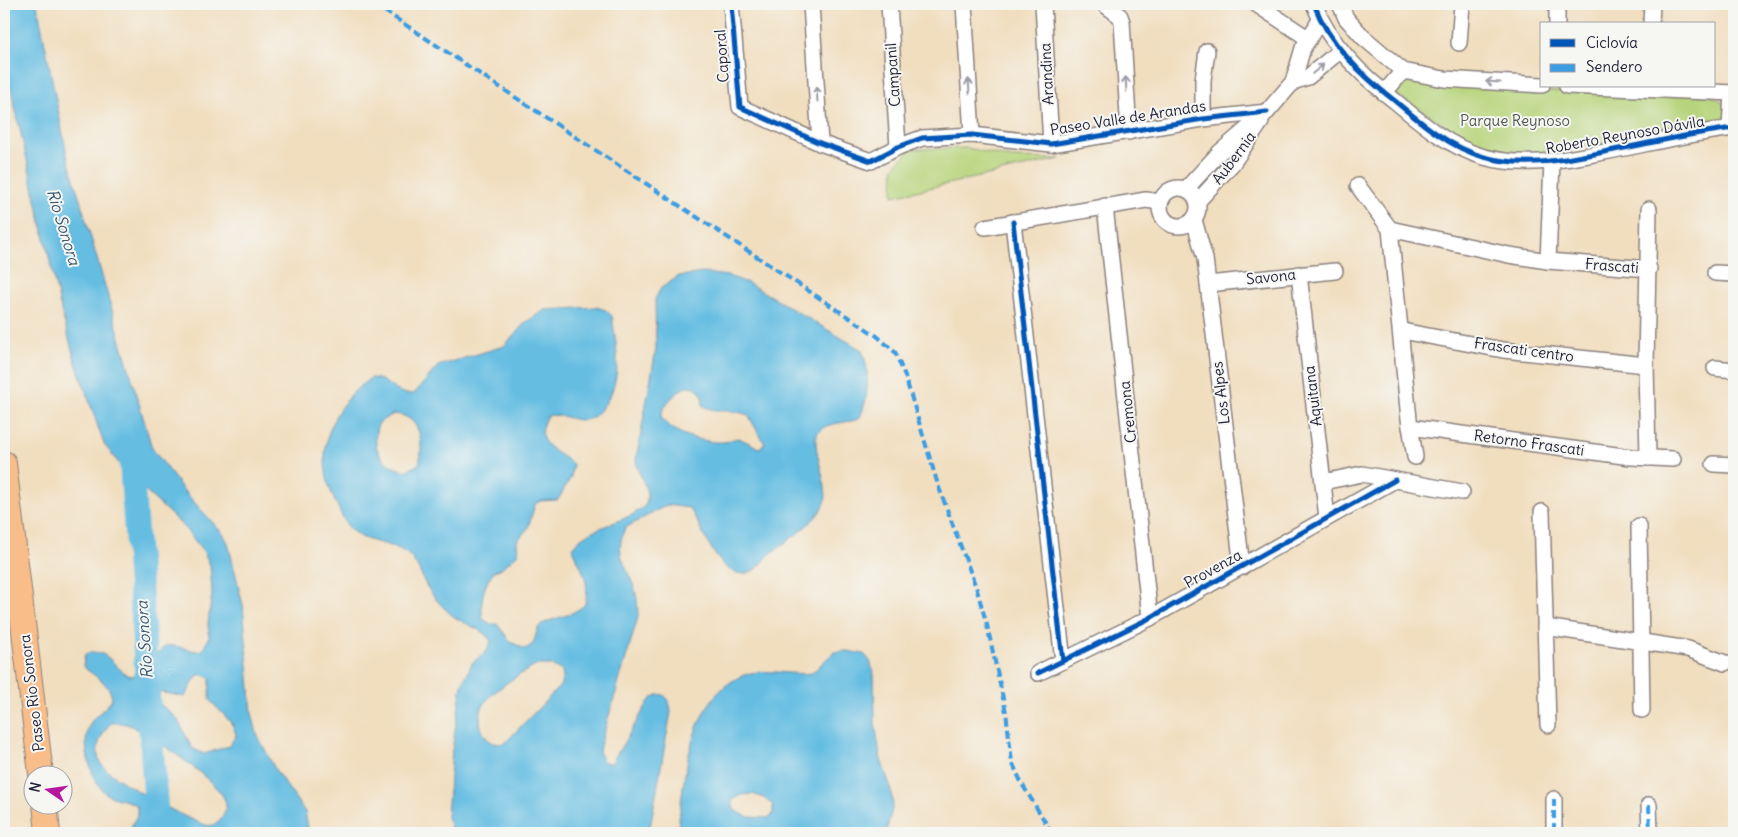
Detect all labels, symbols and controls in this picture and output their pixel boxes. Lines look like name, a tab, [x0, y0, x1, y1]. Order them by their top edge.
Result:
legend	[1540, 22, 1716, 88]
street label: Caporal	[710, 29, 733, 83]
text: Ciclovía	[1586, 33, 1638, 52]
street label: Campanil	[881, 42, 904, 108]
street label: Arandina	[1035, 42, 1058, 106]
text: Sendero	[1586, 57, 1642, 76]
one-way arrow	[1311, 64, 1324, 75]
one-way arrow	[1121, 76, 1130, 92]
one-way arrow	[1485, 77, 1501, 86]
one-way arrow	[965, 79, 974, 95]
one-way arrow	[812, 87, 821, 103]
street label: Paseo Valle de Arandas	[1049, 96, 1207, 139]
park label: Parque Reynoso	[1460, 111, 1570, 130]
street label: Roberto Reynoso Dávila	[1544, 111, 1706, 158]
street label: Aubernia	[1208, 127, 1260, 188]
water label: Rio Sonora	[43, 187, 85, 268]
street label: Frascati	[1585, 254, 1639, 277]
street label: Savona	[1245, 264, 1297, 289]
street label: Frascati centro	[1473, 333, 1575, 366]
street label: Los Alpes	[1207, 360, 1234, 426]
street label: Aquitana	[1299, 364, 1326, 427]
street label: Cremona	[1115, 380, 1140, 444]
street label: Retorno Frascati	[1473, 425, 1586, 460]
street label: Provenza	[1181, 545, 1245, 592]
water label: Río Sonora	[131, 599, 157, 680]
street label: Paseo Río Sonora	[15, 633, 48, 752]
north arrow	[22, 764, 72, 814]
text: N	[25, 780, 45, 794]

